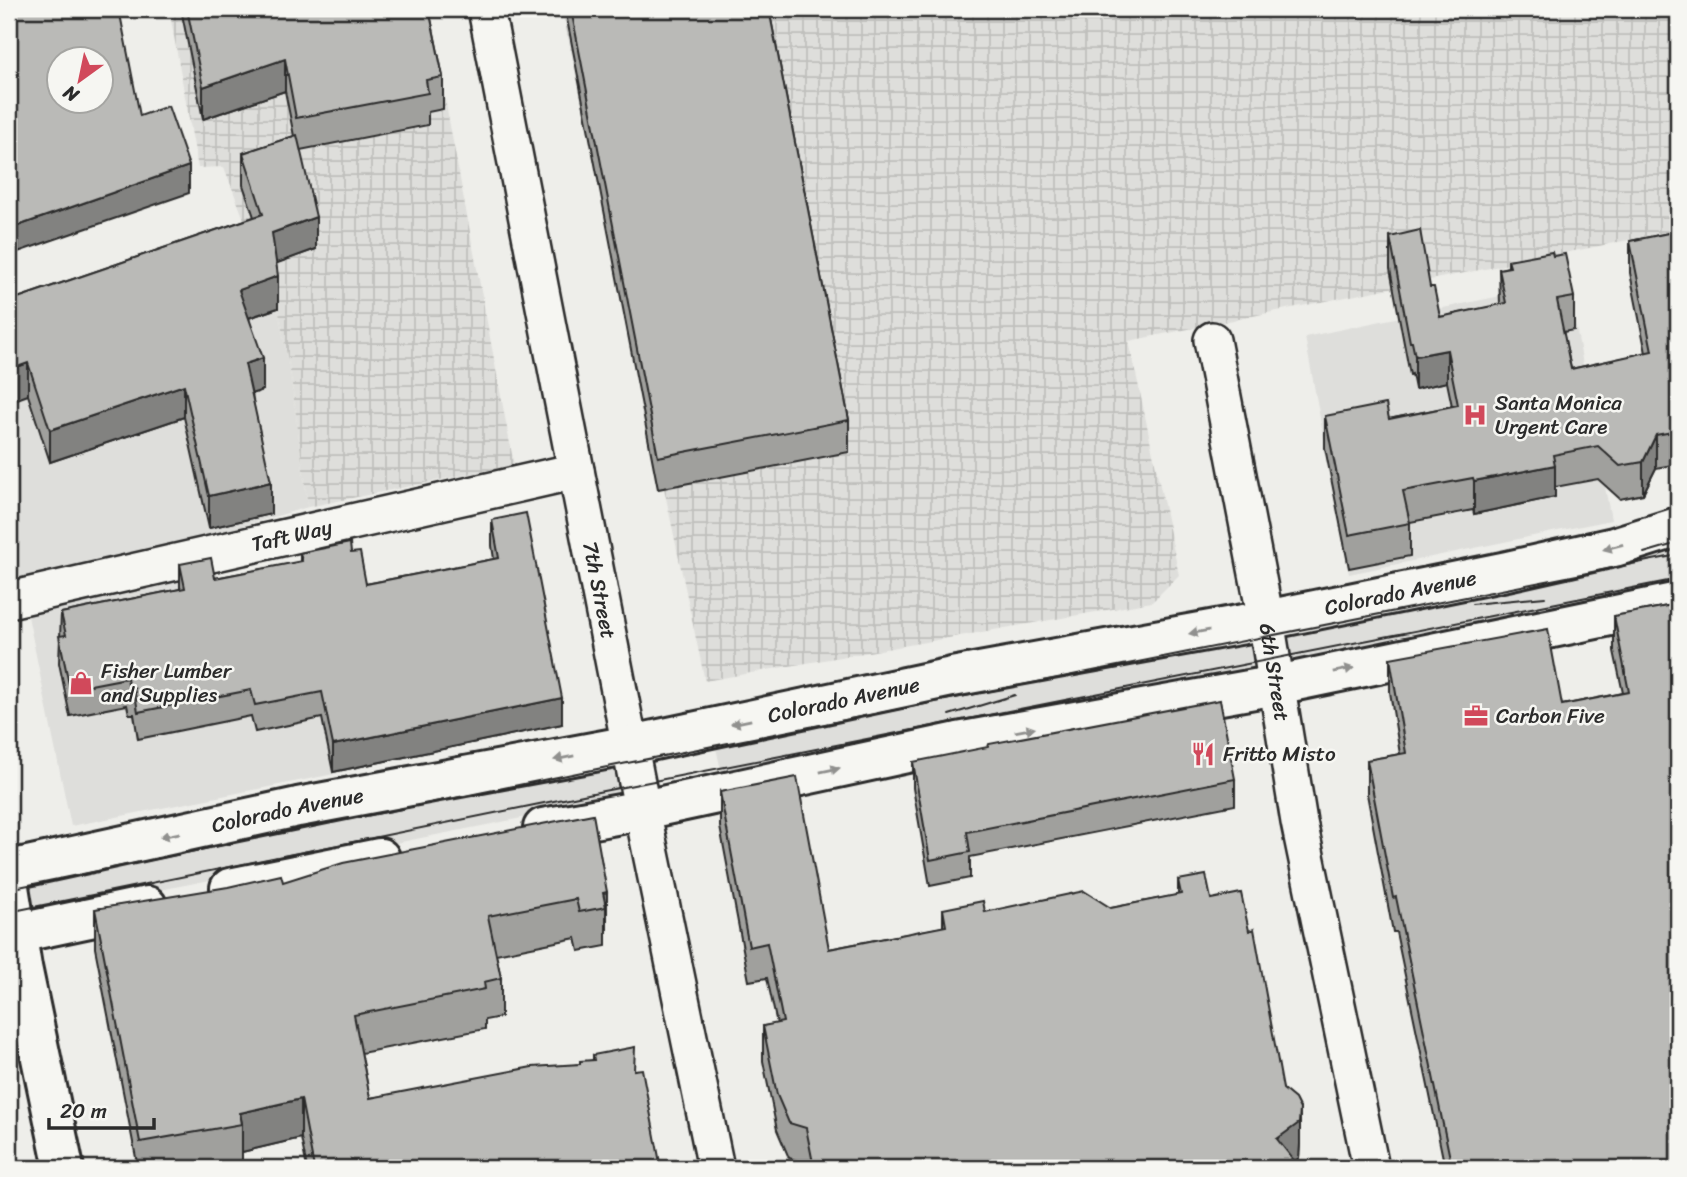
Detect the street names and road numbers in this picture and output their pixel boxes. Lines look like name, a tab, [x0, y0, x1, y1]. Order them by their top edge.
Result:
street label: Taft Way	[248, 508, 336, 563]
street label: 7th Street	[571, 538, 628, 642]
street label: Colorado Avenue	[1321, 559, 1480, 627]
street label: 6th Street	[1248, 620, 1301, 724]
street label: Colorado Avenue	[764, 665, 924, 735]
street label: Colorado Avenue	[208, 776, 367, 844]

